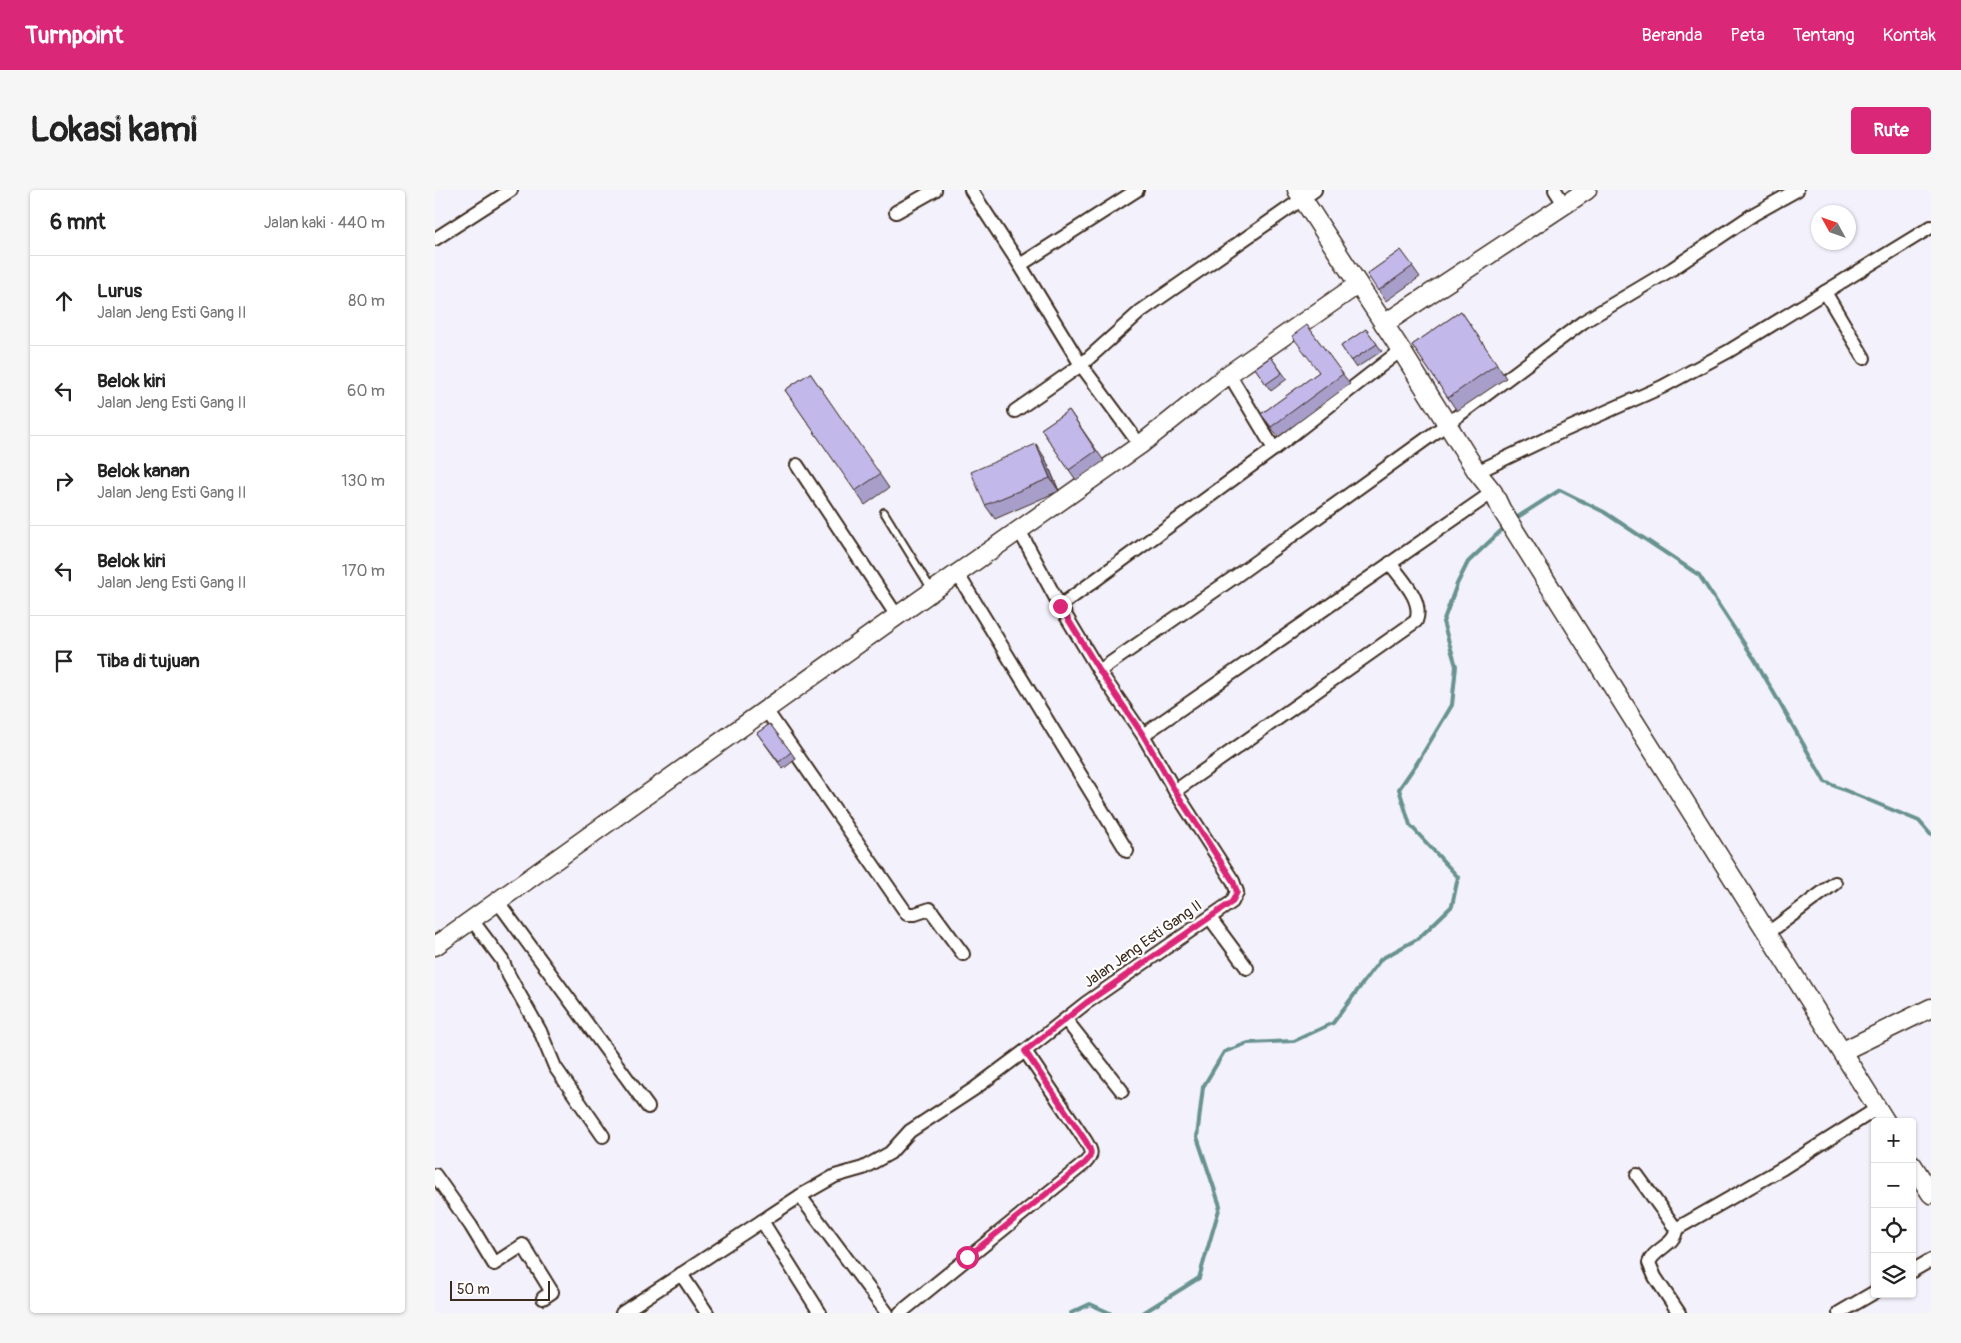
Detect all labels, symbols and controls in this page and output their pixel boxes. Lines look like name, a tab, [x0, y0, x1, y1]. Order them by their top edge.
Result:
text: Turnpoint	[25, 21, 123, 50]
text: Beranda	[1642, 24, 1702, 47]
text: Peta	[1730, 24, 1765, 47]
text: Tentang	[1793, 24, 1855, 47]
text: Kontak	[1883, 24, 1936, 47]
button: Rute	[1851, 107, 1931, 154]
text: Lokasi kami	[30, 108, 197, 152]
north arrow	[1811, 205, 1856, 250]
text: 6 mnt	[50, 209, 106, 236]
text: Jalan kaki · 440 m	[264, 213, 385, 233]
text: Lurus	[97, 279, 142, 303]
icon: ahead	[50, 287, 78, 315]
text: 80 m	[348, 291, 385, 311]
text: Jalan Jeng Esti Gang II	[97, 303, 247, 323]
text: Belok kiri	[97, 369, 165, 393]
icon: left	[50, 377, 78, 405]
text: 60 m	[347, 381, 385, 401]
text: Jalan Jeng Esti Gang II	[97, 393, 247, 413]
text: Belok kanan	[97, 459, 190, 483]
icon: right	[50, 467, 78, 495]
text: 130 m	[341, 471, 385, 491]
text: Jalan Jeng Esti Gang II	[97, 483, 247, 503]
text: Belok kiri	[97, 549, 165, 573]
icon: left	[50, 557, 78, 585]
text: 170 m	[342, 561, 385, 581]
text: Jalan Jeng Esti Gang II	[97, 573, 247, 593]
route end	[1049, 595, 1072, 618]
icon: arrive	[50, 647, 78, 675]
text: Tiba di tujuan	[97, 649, 200, 673]
street label: Jalan Jeng Esti Gang II	[1080, 896, 1206, 992]
map controls	[1871, 1118, 1916, 1298]
button: +	[1871, 1118, 1916, 1163]
button: −	[1871, 1163, 1916, 1208]
button: locate	[1871, 1208, 1916, 1253]
route start	[956, 1246, 979, 1269]
button: layers	[1871, 1253, 1916, 1298]
scale bar	[450, 1278, 550, 1301]
text: 50 m	[457, 1281, 490, 1298]

